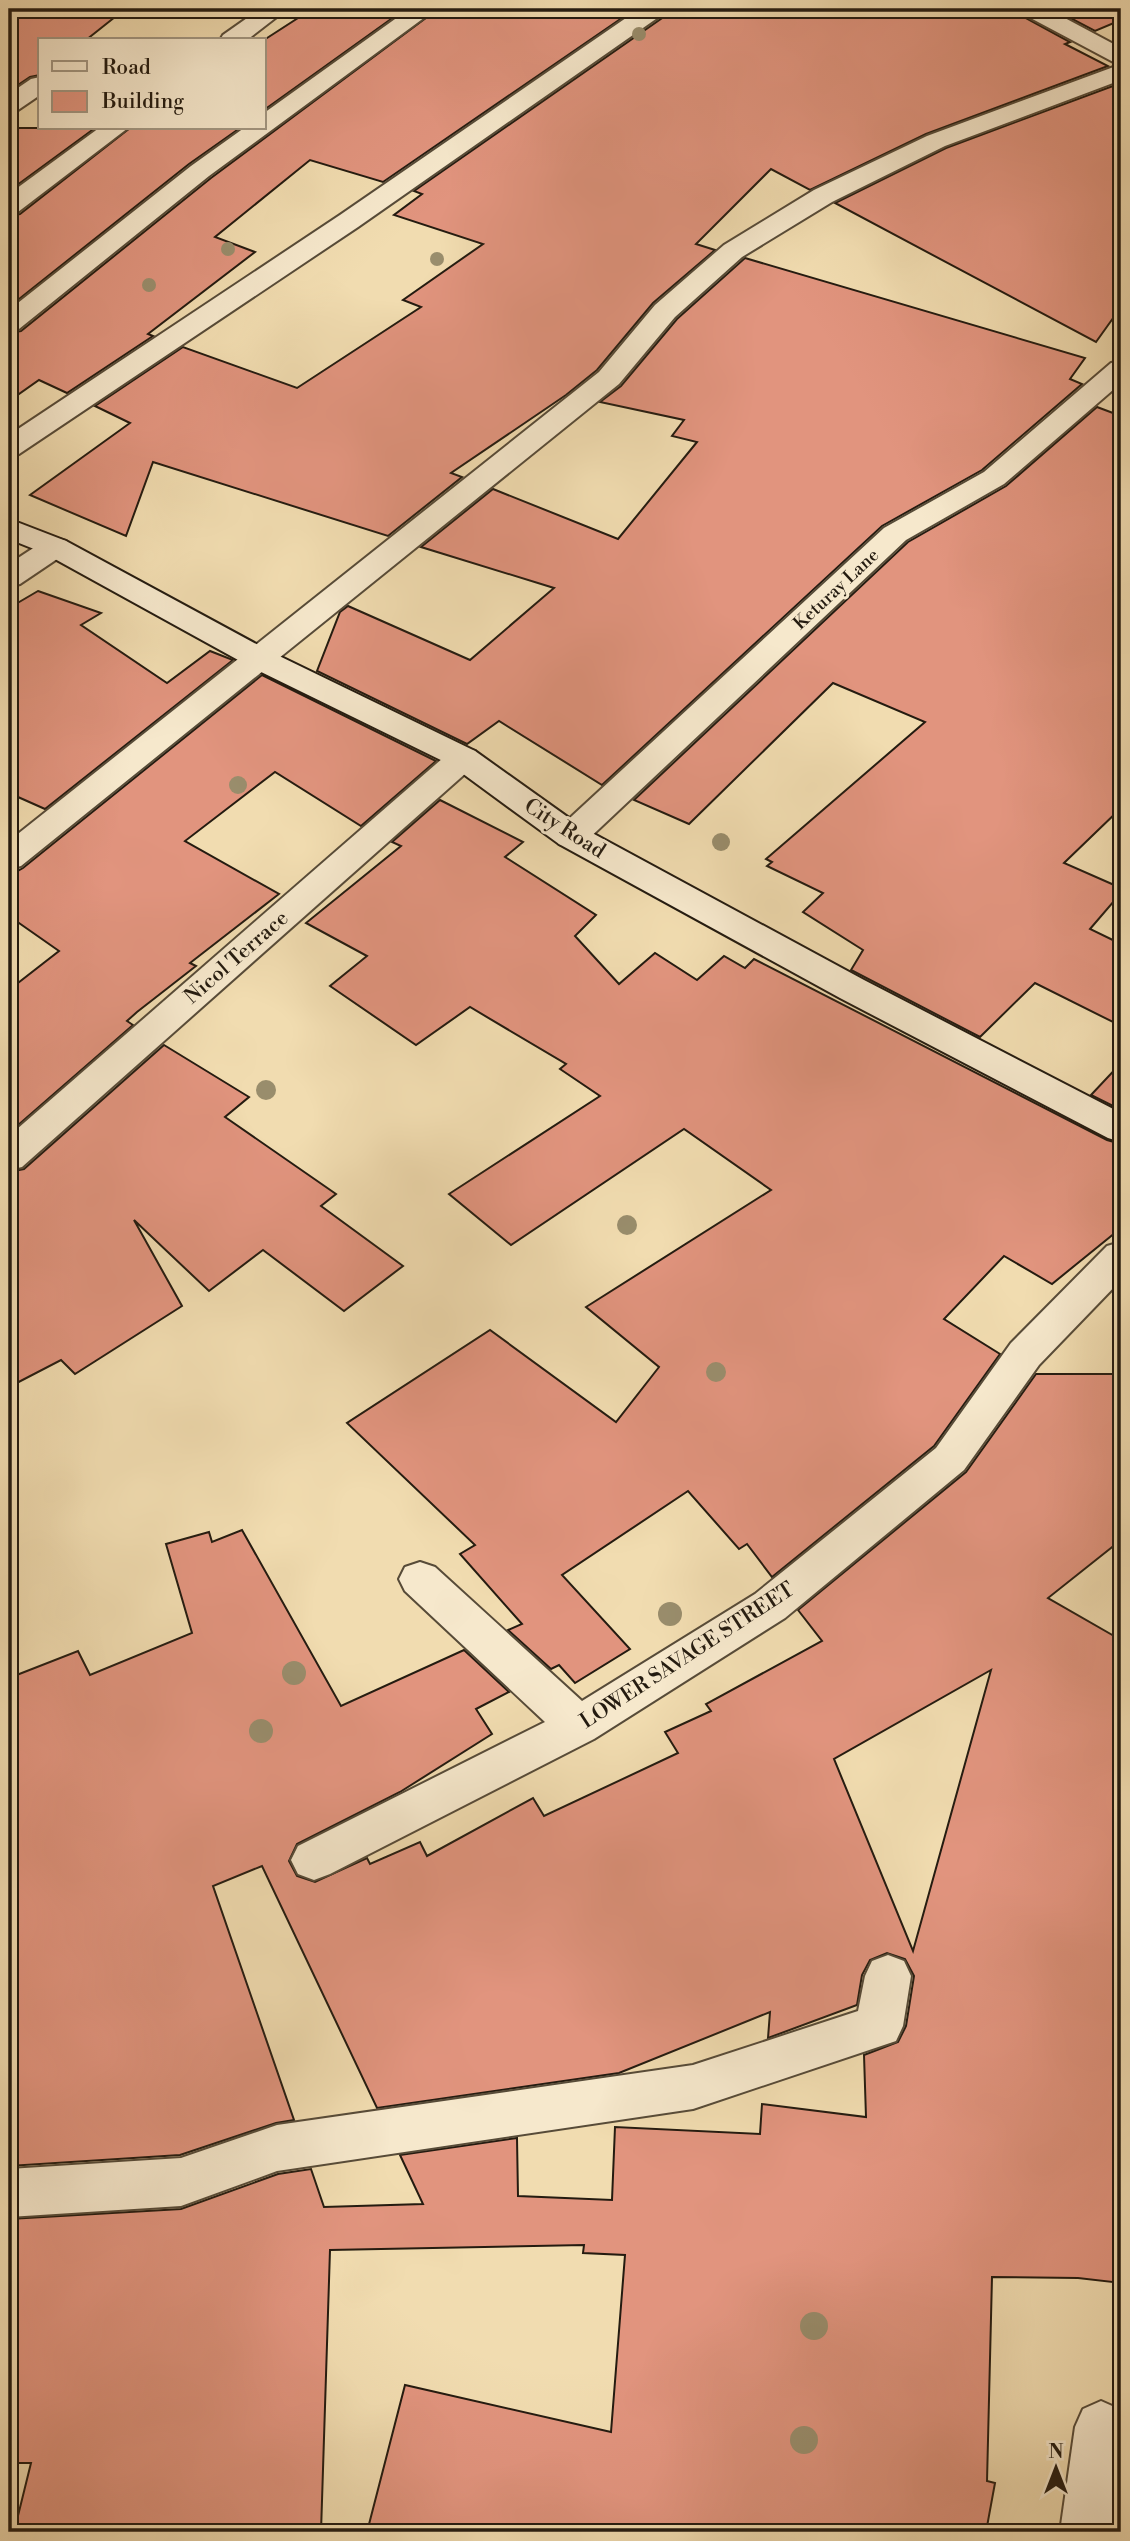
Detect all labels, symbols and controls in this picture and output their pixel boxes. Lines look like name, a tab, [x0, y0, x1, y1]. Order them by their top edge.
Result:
legend	[38, 38, 266, 130]
text: Road	[102, 55, 151, 81]
text: Building	[101, 89, 184, 115]
street label: Keturay Lane	[789, 544, 884, 635]
street label: City Road	[519, 793, 610, 865]
street label: Nicol Terrace	[179, 906, 294, 1010]
street label: LOWER SAVAGE STREET	[576, 1577, 800, 1735]
north arrow	[1021, 2432, 1092, 2502]
text: N	[1048, 2440, 1064, 2464]

